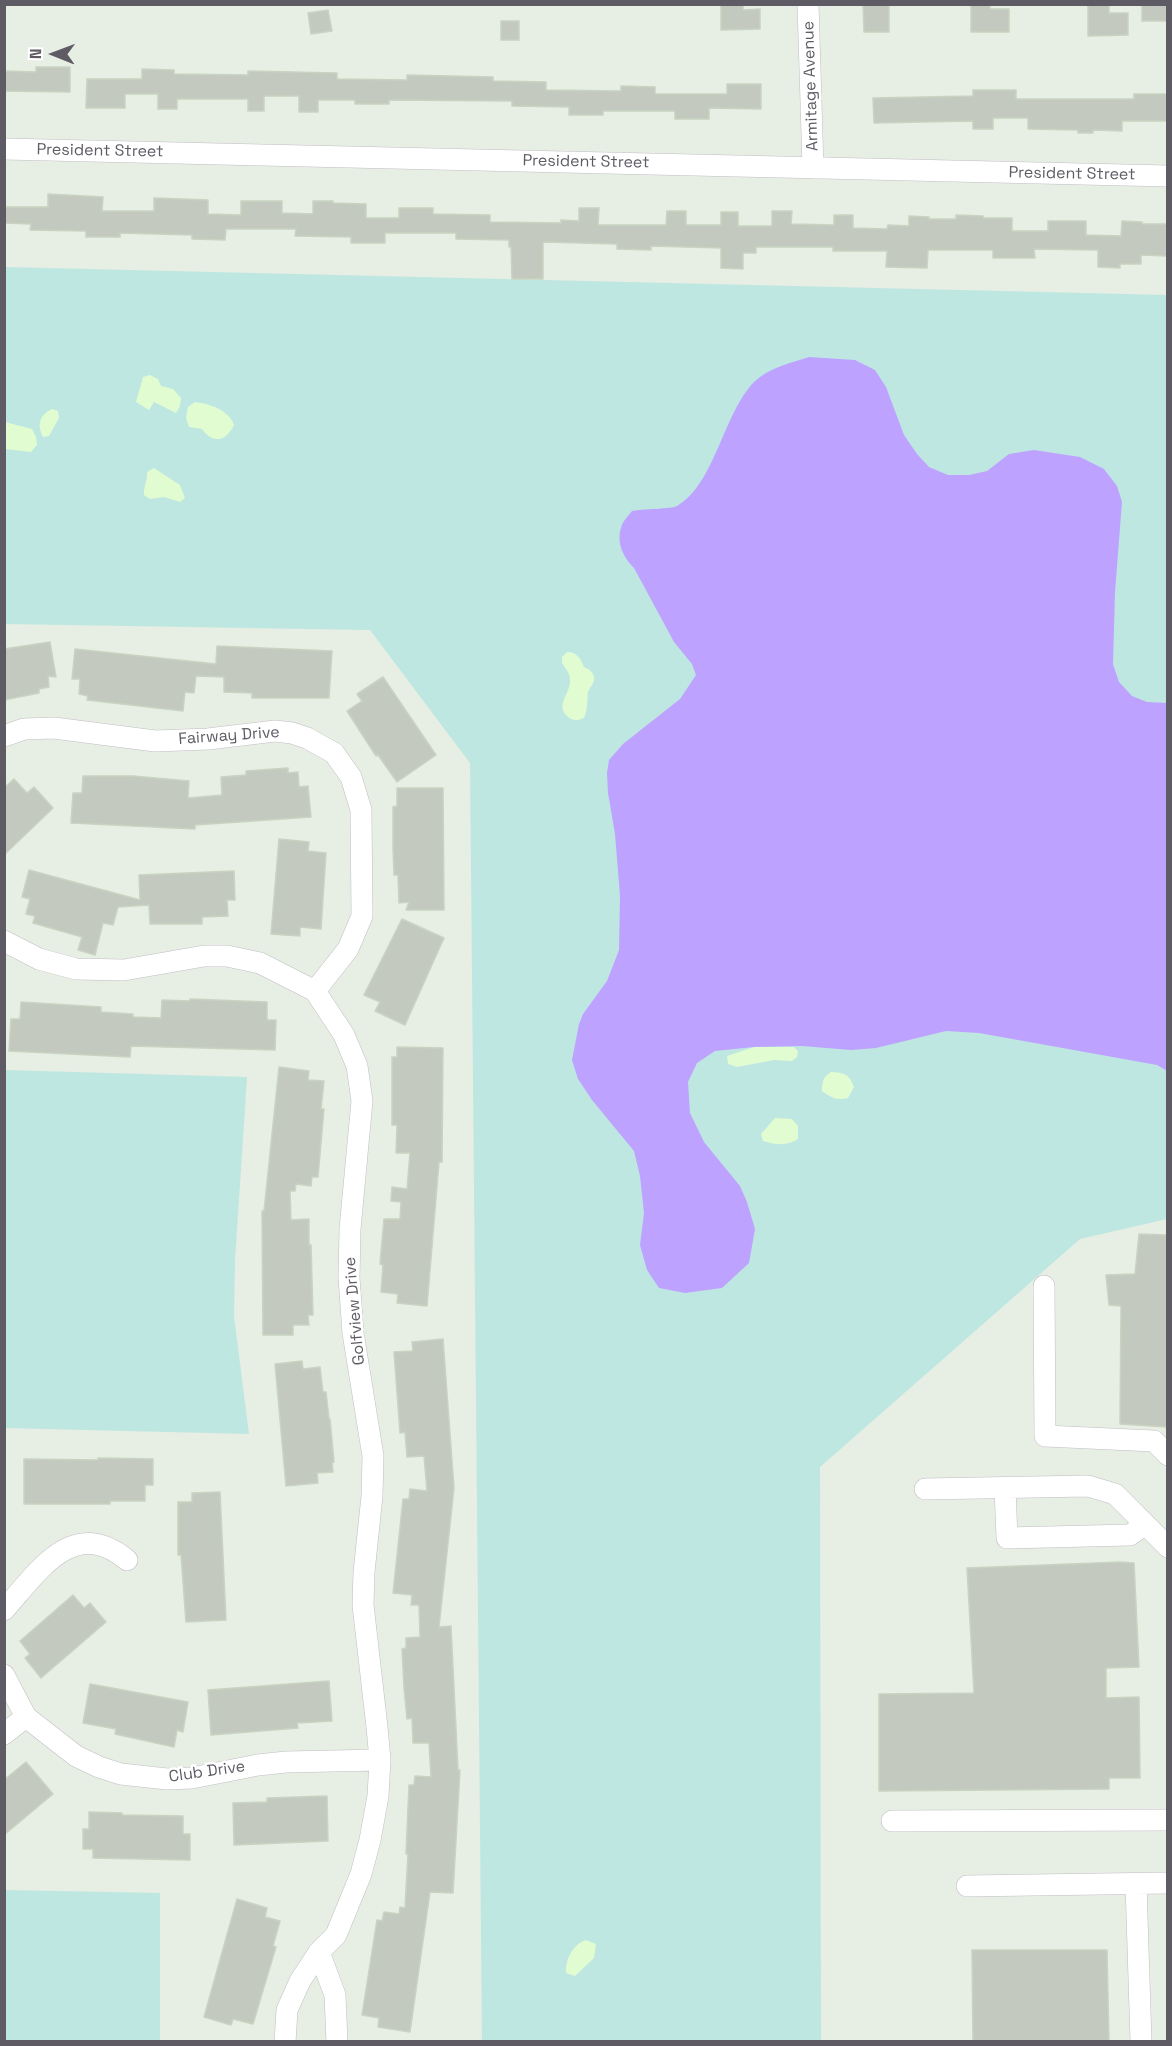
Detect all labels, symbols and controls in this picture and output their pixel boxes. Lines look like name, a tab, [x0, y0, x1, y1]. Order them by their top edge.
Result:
street label: Armitage Avenue	[799, 20, 823, 152]
north arrow	[24, 24, 84, 84]
text: N	[25, 48, 46, 59]
street label: President Street	[36, 140, 164, 162]
street label: President Street	[522, 151, 650, 173]
street label: President Street	[1008, 163, 1136, 185]
street label: Fairway Drive	[178, 723, 280, 749]
street label: Golfview Drive	[341, 1256, 369, 1366]
street label: Club Drive	[168, 1757, 246, 1787]

